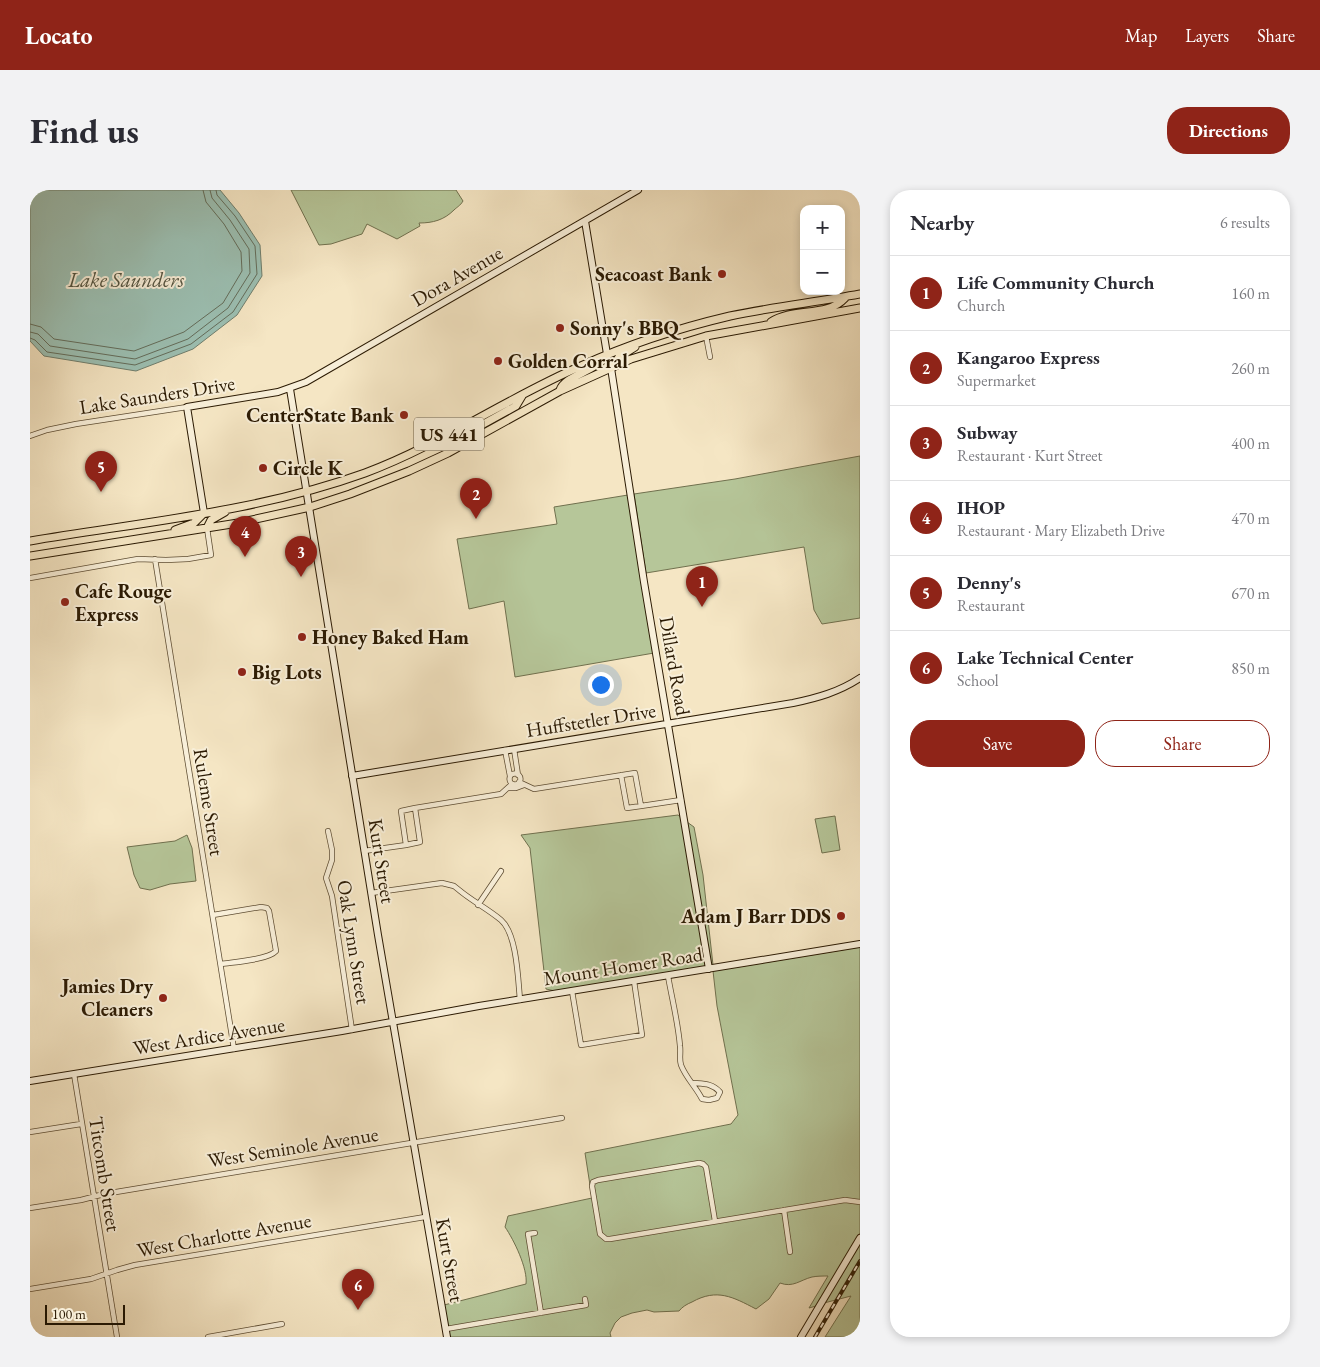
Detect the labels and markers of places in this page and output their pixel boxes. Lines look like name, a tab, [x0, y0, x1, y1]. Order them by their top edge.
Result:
place label: Seacoast Bank	[595, 261, 713, 287]
marker: Seacoast Bank	[716, 268, 728, 280]
place label: Sonny's BBQ	[570, 315, 682, 341]
marker: Sonny's BBQ	[554, 322, 566, 334]
place label: Golden Corral	[508, 348, 628, 374]
marker: Golden Corral	[492, 355, 504, 367]
place label: CenterState Bank	[246, 402, 395, 428]
marker: CenterState Bank	[398, 409, 410, 421]
pin: 5	[85, 451, 117, 492]
place label: Circle K	[273, 455, 344, 481]
marker: Circle K	[257, 462, 269, 474]
pin: 2	[460, 478, 492, 519]
pin: 4	[229, 516, 261, 557]
pin: 3	[285, 536, 317, 577]
pin: 1	[686, 566, 718, 607]
place label: Cafe Rouge Express	[75, 578, 172, 627]
marker: Cafe Rouge Express	[59, 596, 71, 608]
place label: Honey Baked Ham	[312, 624, 469, 650]
marker: Honey Baked Ham	[296, 631, 308, 643]
place label: Big Lots	[252, 659, 322, 685]
marker: Big Lots	[236, 666, 248, 678]
place label: Adam J Barr DDS	[680, 903, 831, 929]
marker: Adam J Barr DDS	[835, 910, 847, 922]
place label: Jamies Dry Cleaners	[60, 973, 153, 1022]
marker: Jamies Dry Cleaners	[157, 992, 169, 1004]
pin: 6	[342, 1269, 374, 1310]

